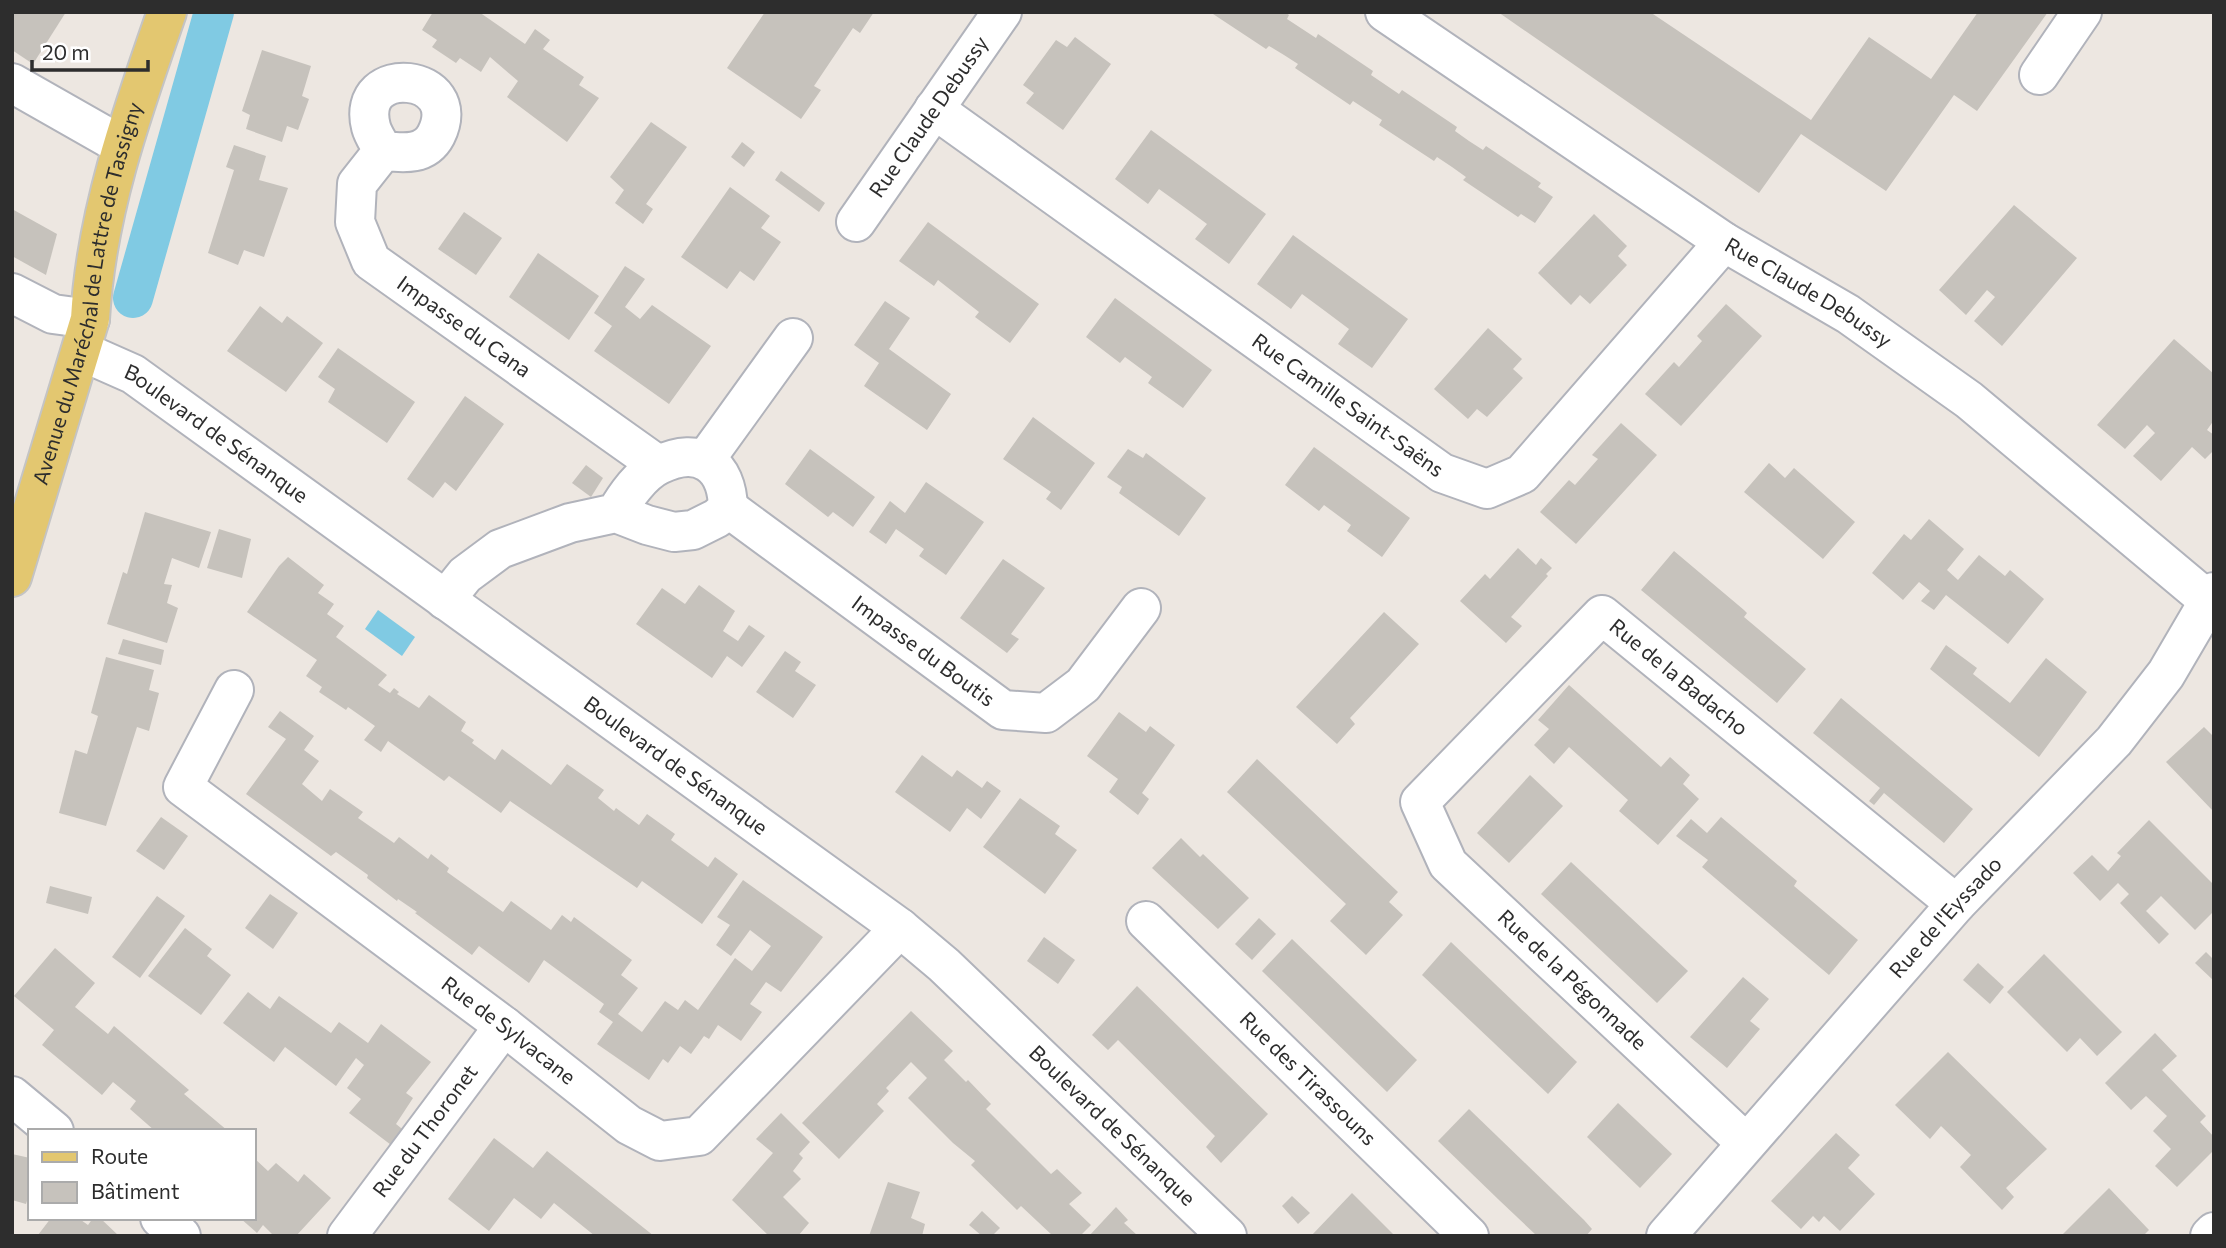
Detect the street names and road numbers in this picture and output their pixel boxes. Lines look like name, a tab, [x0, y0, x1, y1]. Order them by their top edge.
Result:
street label: Rue Claude Debussy	[863, 30, 993, 202]
street label: Avenue du Maréchal de Lattre de Tassigny	[27, 99, 146, 487]
street label: Rue Claude Debussy	[1721, 231, 1897, 352]
street label: Impasse du Cana	[393, 270, 536, 382]
street label: Rue Camille Saint-Saëns	[1248, 327, 1449, 481]
street label: Boulevard de Sénanque	[121, 358, 313, 507]
street label: Impasse du Boutis	[848, 589, 1000, 711]
street label: Rue de la Badacho	[1605, 613, 1754, 740]
street label: Boulevard de Sénanque	[580, 690, 773, 839]
street label: Rue de l'Eyssado	[1883, 851, 2006, 982]
street label: Rue de la Pégonnade	[1493, 904, 1653, 1054]
street label: Rue de Sylvacane	[437, 970, 581, 1089]
street label: Rue des Tirassouns	[1235, 1006, 1382, 1150]
street label: Boulevard de Sénanque	[1025, 1039, 1201, 1210]
street label: Rue du Thoronet	[367, 1059, 482, 1201]

